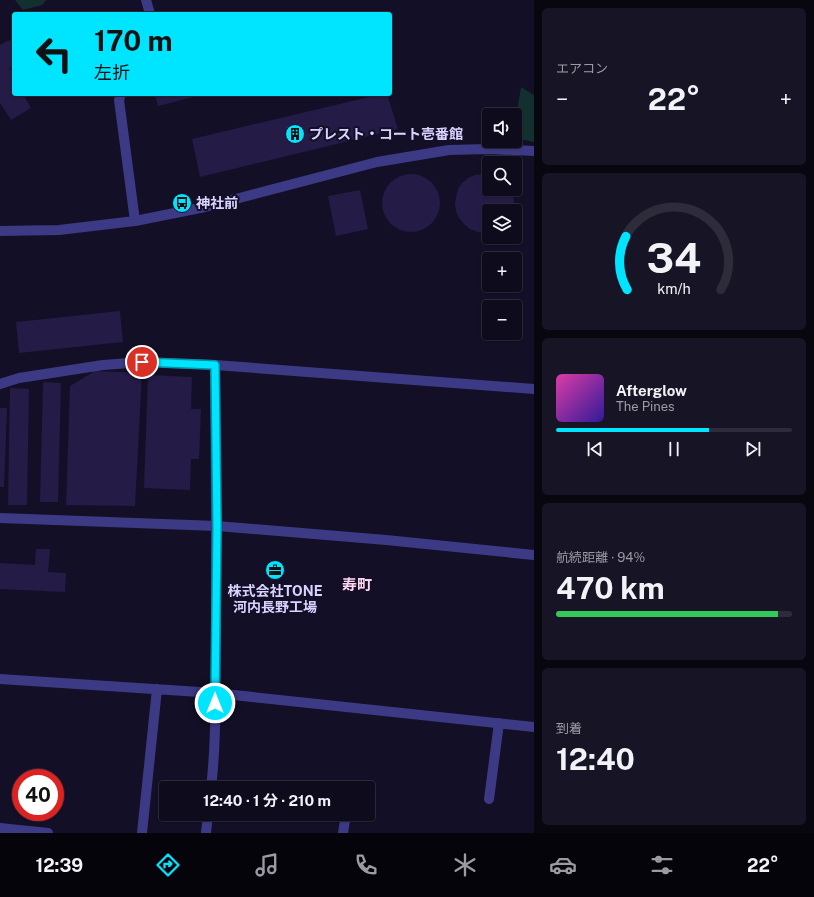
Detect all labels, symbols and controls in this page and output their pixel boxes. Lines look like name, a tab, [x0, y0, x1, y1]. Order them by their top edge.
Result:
text: 170 m	[94, 24, 173, 57]
icon: left	[28, 28, 80, 80]
text: エアコン	[556, 61, 608, 76]
text: 左折	[94, 62, 130, 83]
text: 22°	[648, 81, 700, 117]
text: −	[556, 86, 568, 112]
text: +	[780, 86, 792, 112]
map controls	[482, 108, 522, 340]
button: sound	[482, 108, 522, 148]
building icon: プレスト・コート壱番館	[284, 123, 306, 145]
place label: プレスト・コート壱番館	[309, 126, 463, 142]
button: search	[482, 156, 522, 196]
bus stop icon: 神社前	[171, 192, 193, 214]
place label: 神社前	[196, 195, 238, 211]
button: layers	[482, 204, 522, 244]
text: 34	[647, 232, 701, 281]
button: +	[482, 252, 522, 292]
text: km/h	[657, 279, 691, 296]
button: −	[482, 300, 522, 340]
pin	[125, 345, 159, 379]
icon: arrive	[131, 351, 153, 373]
text: Afterglow	[616, 382, 687, 399]
text: The Pines	[616, 399, 675, 414]
icon: previous	[584, 438, 606, 460]
icon: pause	[663, 438, 685, 460]
icon: next	[742, 438, 764, 460]
text: 航続距離 · 94%	[556, 550, 645, 565]
office icon: 株式会社TONE 河内長野工場	[264, 559, 286, 581]
text: 470 km	[556, 570, 665, 606]
district label: 寿町	[342, 576, 372, 593]
place label: 株式会社TONE 河内長野工場	[227, 583, 323, 615]
position arrow	[194, 682, 236, 724]
text: 到着	[556, 721, 582, 736]
text: 12:40	[556, 741, 635, 777]
speed limit sign: 40	[12, 769, 64, 821]
text: 12:40 · 1 分 · 210 m	[203, 792, 331, 809]
icon: directions	[154, 851, 182, 879]
icon: music	[253, 851, 281, 879]
icon: phone	[352, 851, 380, 879]
icon: climate	[451, 851, 479, 879]
icon: car	[549, 851, 577, 879]
icon: filters	[648, 851, 676, 879]
text: 12:39	[35, 855, 83, 876]
text: 22°	[747, 855, 779, 876]

